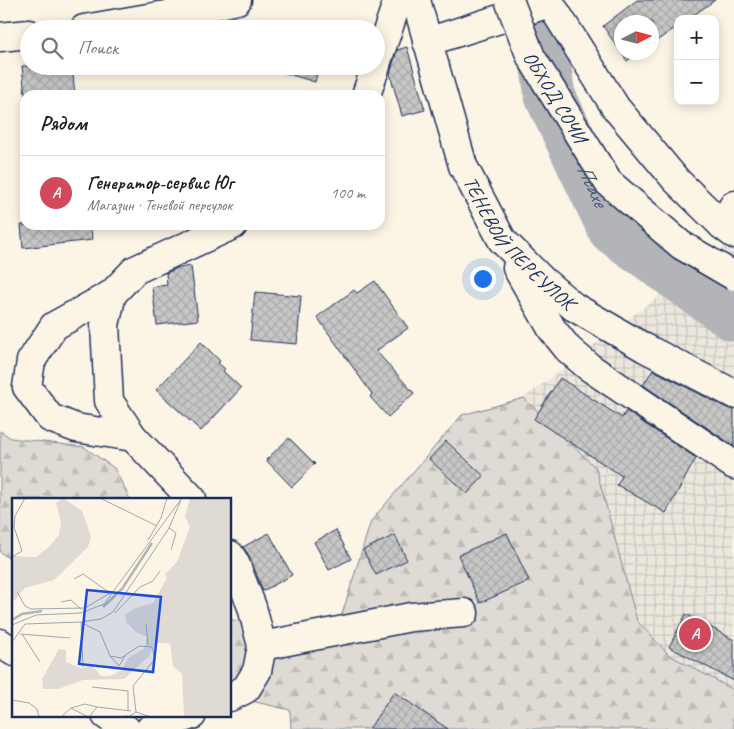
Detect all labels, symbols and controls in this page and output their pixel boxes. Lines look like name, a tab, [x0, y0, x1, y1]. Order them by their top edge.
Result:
north arrow	[614, 15, 659, 60]
map controls	[674, 15, 719, 105]
button: +	[674, 15, 719, 60]
search box	[20, 20, 385, 75]
icon: search	[38, 34, 66, 62]
text: Поиск	[78, 36, 118, 60]
street label: ОБХОД СОЧИ	[518, 46, 595, 150]
button: −	[674, 60, 719, 105]
text: Рядом	[40, 110, 87, 136]
water label: Псахе	[571, 160, 615, 213]
text: Генератор-сервис Юг	[87, 171, 233, 195]
street label: ТЕНЕВОЙ ПЕРЕУЛОК	[458, 172, 583, 318]
text: A	[52, 183, 60, 203]
text: 100 m	[331, 183, 365, 203]
text: Магазин · Теневой переулок	[87, 195, 232, 215]
your location	[470, 266, 496, 292]
inset map	[12, 498, 231, 716]
pin: A	[679, 615, 711, 653]

